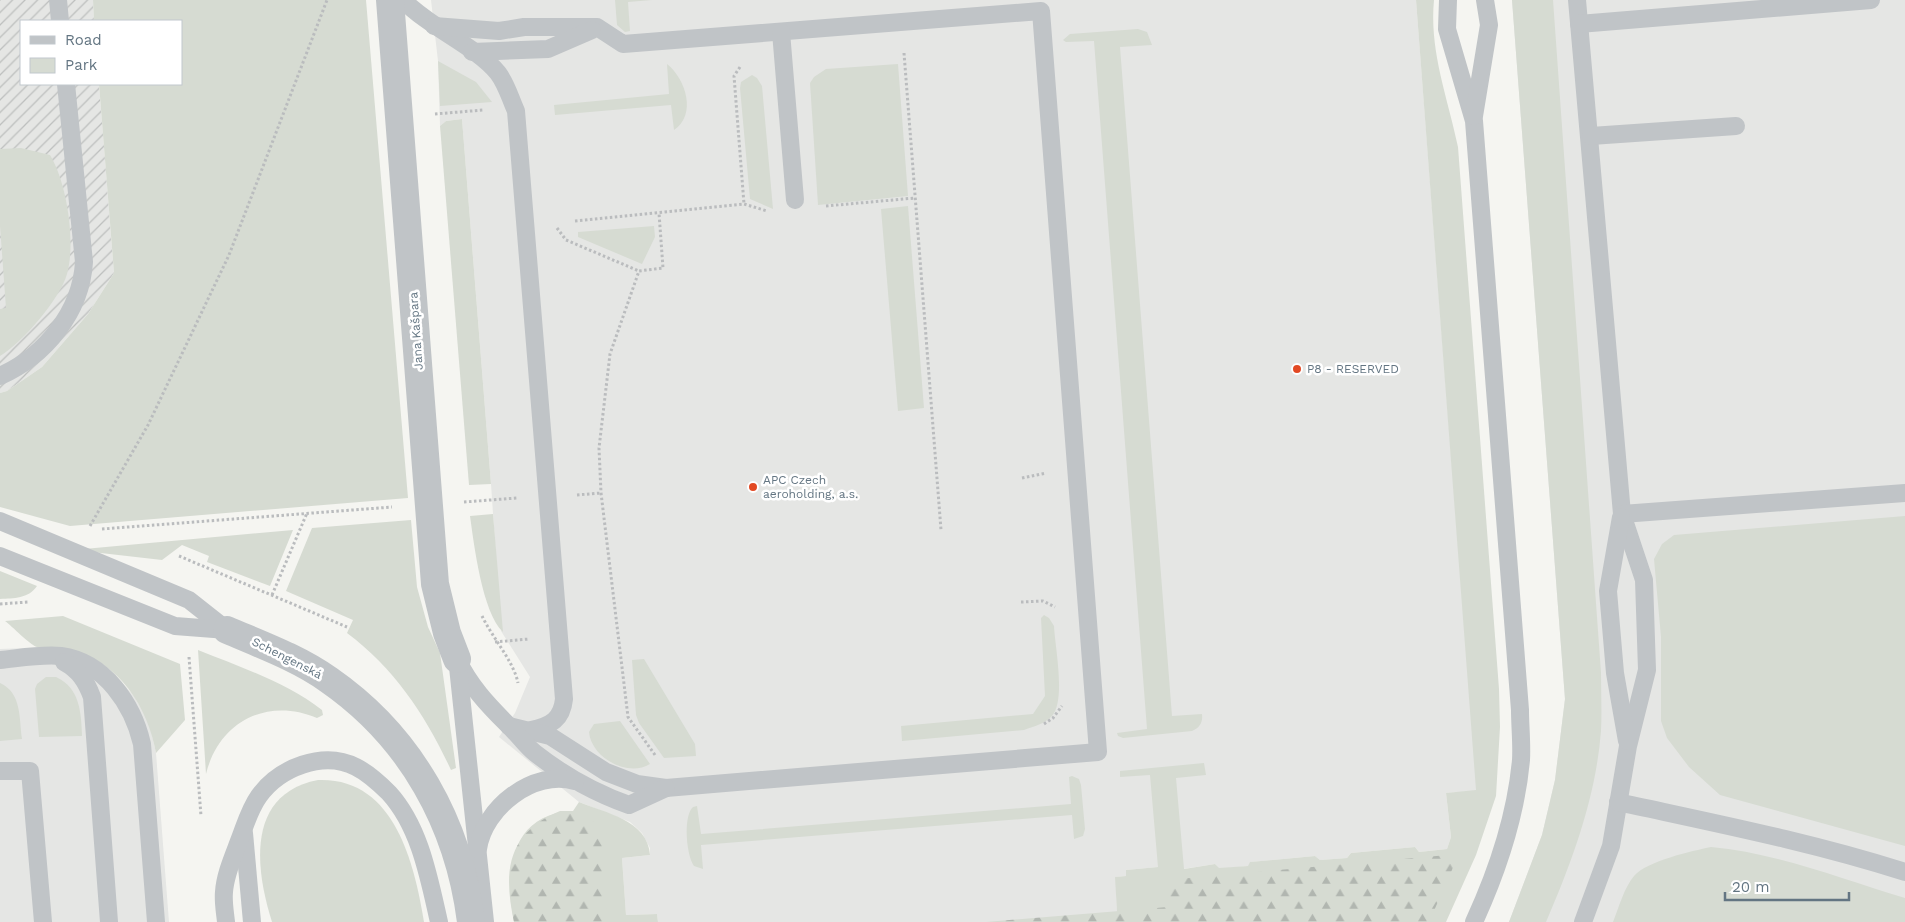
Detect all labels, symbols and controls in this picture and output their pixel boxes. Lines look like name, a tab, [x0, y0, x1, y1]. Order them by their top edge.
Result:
legend	[20, 20, 182, 85]
text: Road	[65, 31, 102, 49]
text: Park	[65, 56, 98, 74]
street label: Jana Kašpara	[406, 291, 426, 370]
place label: P8 - RESERVED	[1307, 362, 1399, 376]
marker: P8 - RESERVED	[1291, 363, 1303, 375]
place label: APC Czech aeroholding, a.s.	[763, 473, 858, 501]
marker: APC Czech aeroholding, a.s.	[747, 481, 759, 493]
street label: Schengenská	[250, 634, 325, 682]
scale bar	[1725, 870, 1849, 902]
text: 20 m	[1732, 878, 1770, 896]

